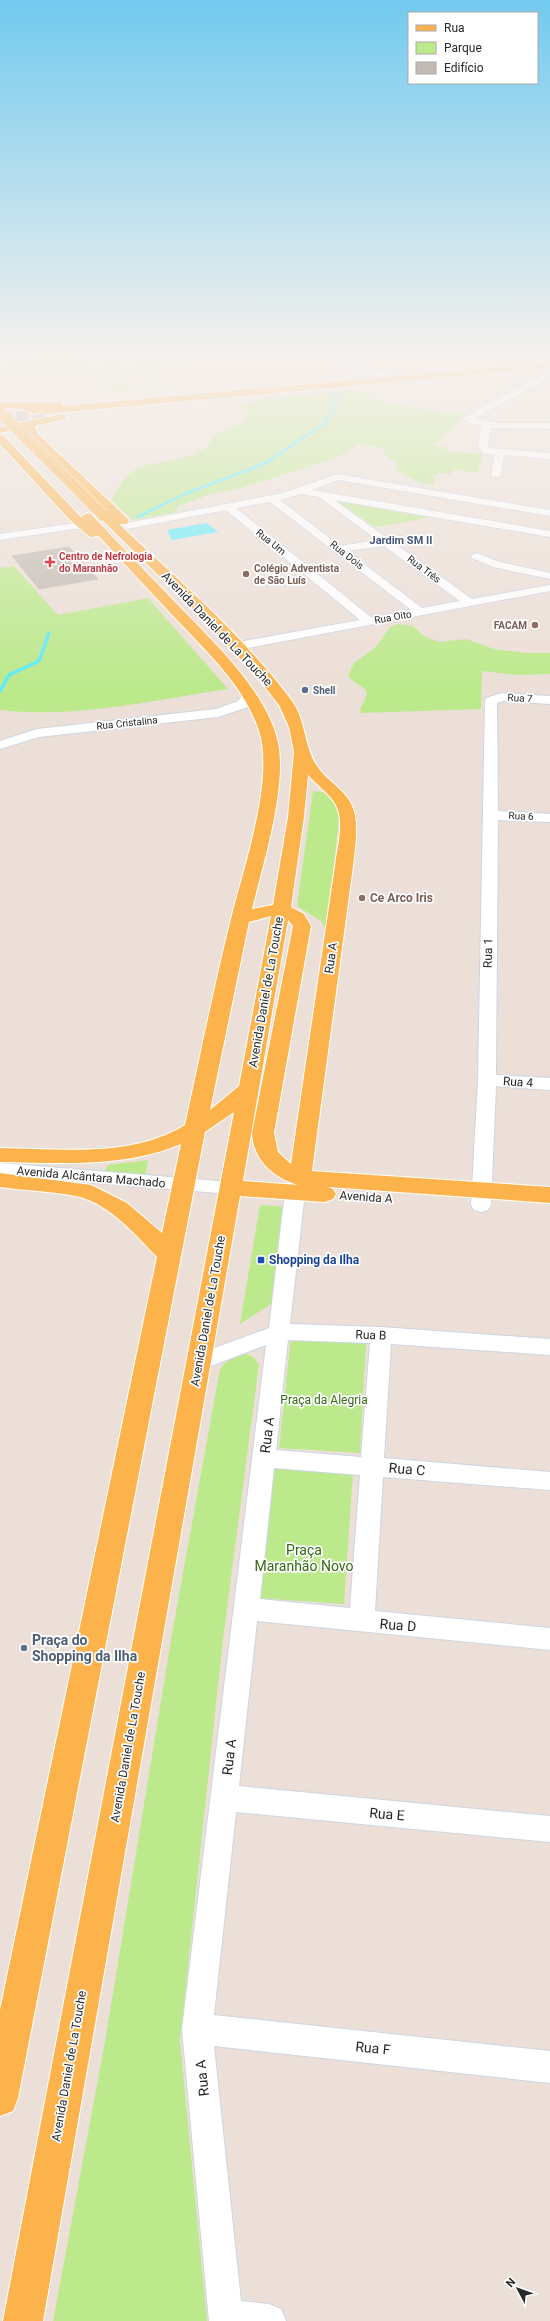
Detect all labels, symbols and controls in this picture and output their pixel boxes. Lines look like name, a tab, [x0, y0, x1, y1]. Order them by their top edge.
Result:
legend	[408, 12, 538, 84]
text: Rua	[444, 21, 465, 35]
text: Parque	[444, 41, 482, 55]
text: Edifício	[444, 61, 484, 75]
street label: Rua Um	[254, 527, 288, 557]
district label: Jardim SM II	[370, 534, 432, 547]
street label: Rua Dois	[328, 539, 366, 571]
place label: Centro de Nefrologia do Maranhão	[59, 551, 153, 574]
street label: Rua Três	[405, 553, 443, 585]
marker: Centro de Nefrologia do Maranhão	[44, 556, 56, 568]
place label: Colégio Adventista de São Luís	[254, 563, 340, 586]
street label: Avenida Daniel de La Touche	[159, 569, 275, 689]
marker: Colégio Adventista de São Luís	[241, 569, 251, 579]
street label: Rua Oito	[373, 608, 413, 626]
place label: FACAM	[494, 620, 527, 631]
marker: FACAM	[530, 620, 540, 630]
marker: Shell	[300, 685, 310, 695]
place label: Shell	[313, 685, 336, 696]
street label: Rua 7	[507, 692, 533, 704]
street label: Rua Cristalina	[96, 714, 158, 732]
street label: Rua 6	[508, 810, 534, 822]
place label: Ce Arco Iris	[370, 891, 433, 905]
marker: Ce Arco Iris	[357, 893, 367, 903]
street label: Avenida Daniel de La Touche	[246, 916, 286, 1068]
street label: Rua 1	[481, 938, 495, 968]
street label: Rua A	[322, 941, 340, 974]
street label: Rua 4	[502, 1074, 534, 1090]
street label: Avenida Alcântara Machado	[16, 1164, 166, 1190]
street label: Avenida A	[339, 1188, 393, 1206]
street label: Avenida Daniel de La Touche	[188, 1235, 228, 1387]
place label: Shopping da Ilha	[269, 1253, 360, 1267]
marker: Shopping da Ilha	[256, 1255, 266, 1265]
street label: Rua B	[355, 1327, 387, 1343]
park label: Praça da Alegria	[280, 1393, 368, 1407]
street label: Rua A	[257, 1416, 277, 1454]
street label: Rua C	[388, 1459, 426, 1479]
park label: Praça Maranhão Novo	[255, 1542, 353, 1574]
street label: Rua D	[379, 1615, 417, 1635]
place label: Praça do Shopping da Ilha	[32, 1632, 138, 1664]
marker: Praça do Shopping da Ilha	[19, 1643, 29, 1653]
street label: Avenida Daniel de La Touche	[108, 1671, 148, 1823]
street label: Rua A	[219, 1738, 239, 1776]
street label: Rua E	[369, 1804, 405, 1824]
street label: Avenida Daniel de La Touche	[49, 1990, 89, 2142]
street label: Rua F	[355, 2038, 392, 2058]
street label: Rua A	[192, 2059, 212, 2097]
north arrow	[498, 2269, 538, 2309]
text: N	[503, 2275, 518, 2290]

